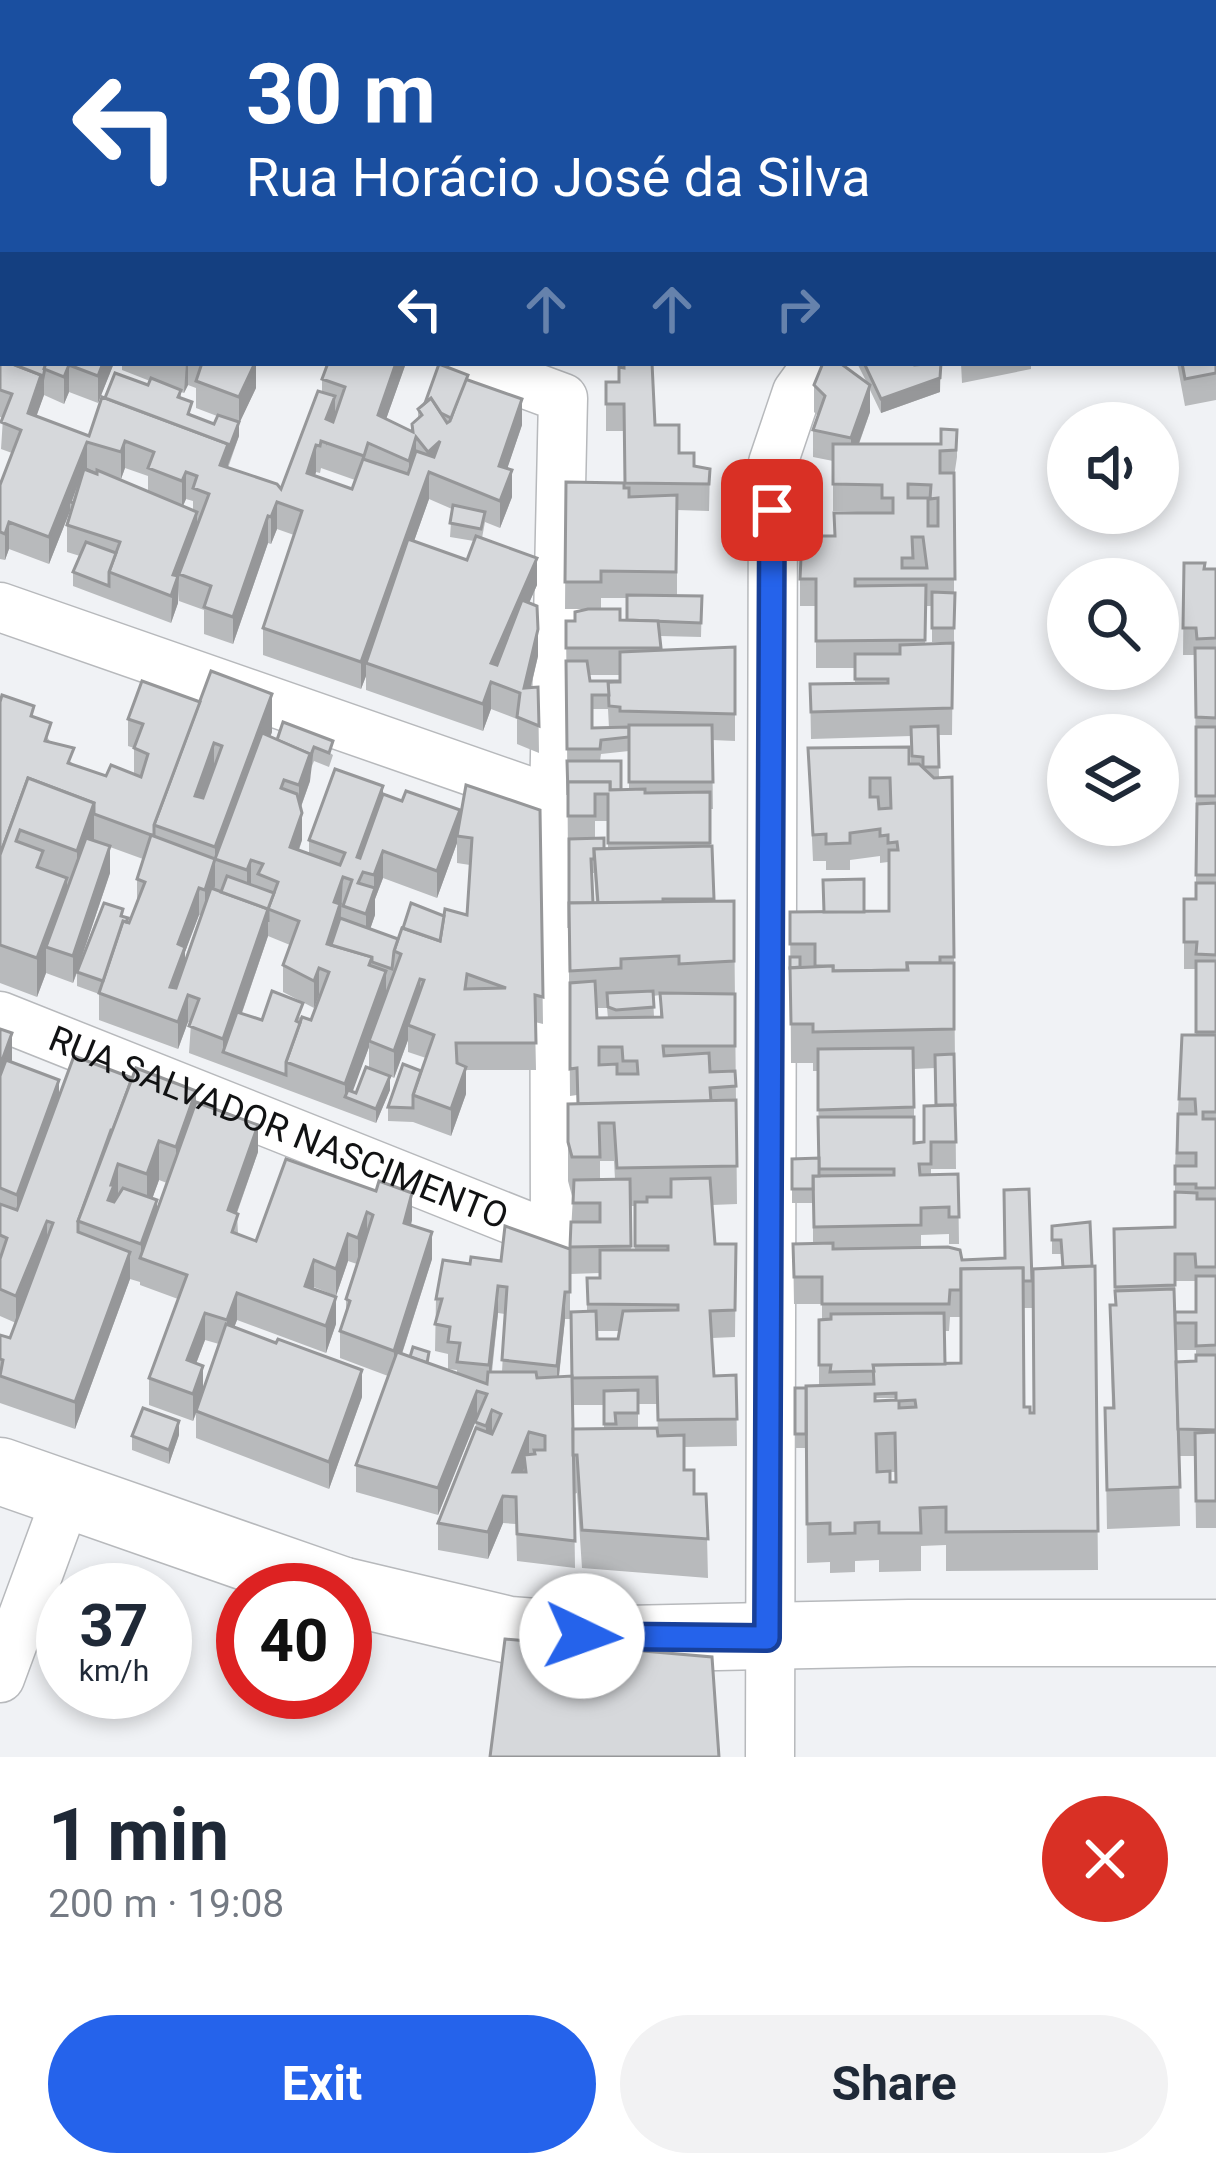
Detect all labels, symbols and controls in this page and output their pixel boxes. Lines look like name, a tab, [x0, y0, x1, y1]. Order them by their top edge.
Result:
text: 30 m	[246, 45, 436, 144]
icon: left	[48, 48, 204, 204]
text: Rua Horácio José da Silva	[246, 146, 871, 209]
icon: left	[387, 276, 453, 342]
icon: ahead	[513, 276, 579, 342]
icon: ahead	[639, 276, 705, 342]
icon: right	[765, 276, 831, 342]
map controls	[1047, 402, 1179, 846]
button: sound	[1047, 402, 1179, 534]
pin	[721, 459, 823, 561]
icon: arrive	[739, 477, 805, 543]
button: search	[1047, 558, 1179, 690]
button: layers	[1047, 714, 1179, 846]
street label: RUA SALVADOR NASCIMENTO	[43, 1018, 514, 1238]
speed limit sign: 40	[216, 1563, 372, 1719]
position arrow	[519, 1573, 645, 1699]
text: 37	[80, 1590, 148, 1661]
text: km/h	[79, 1653, 149, 1688]
text: 1 min	[48, 1793, 229, 1878]
button: close	[1042, 1796, 1168, 1922]
text: 200 m · 19:08	[48, 1881, 284, 1927]
button: Exit	[48, 2015, 596, 2153]
button: Share	[620, 2015, 1168, 2153]

